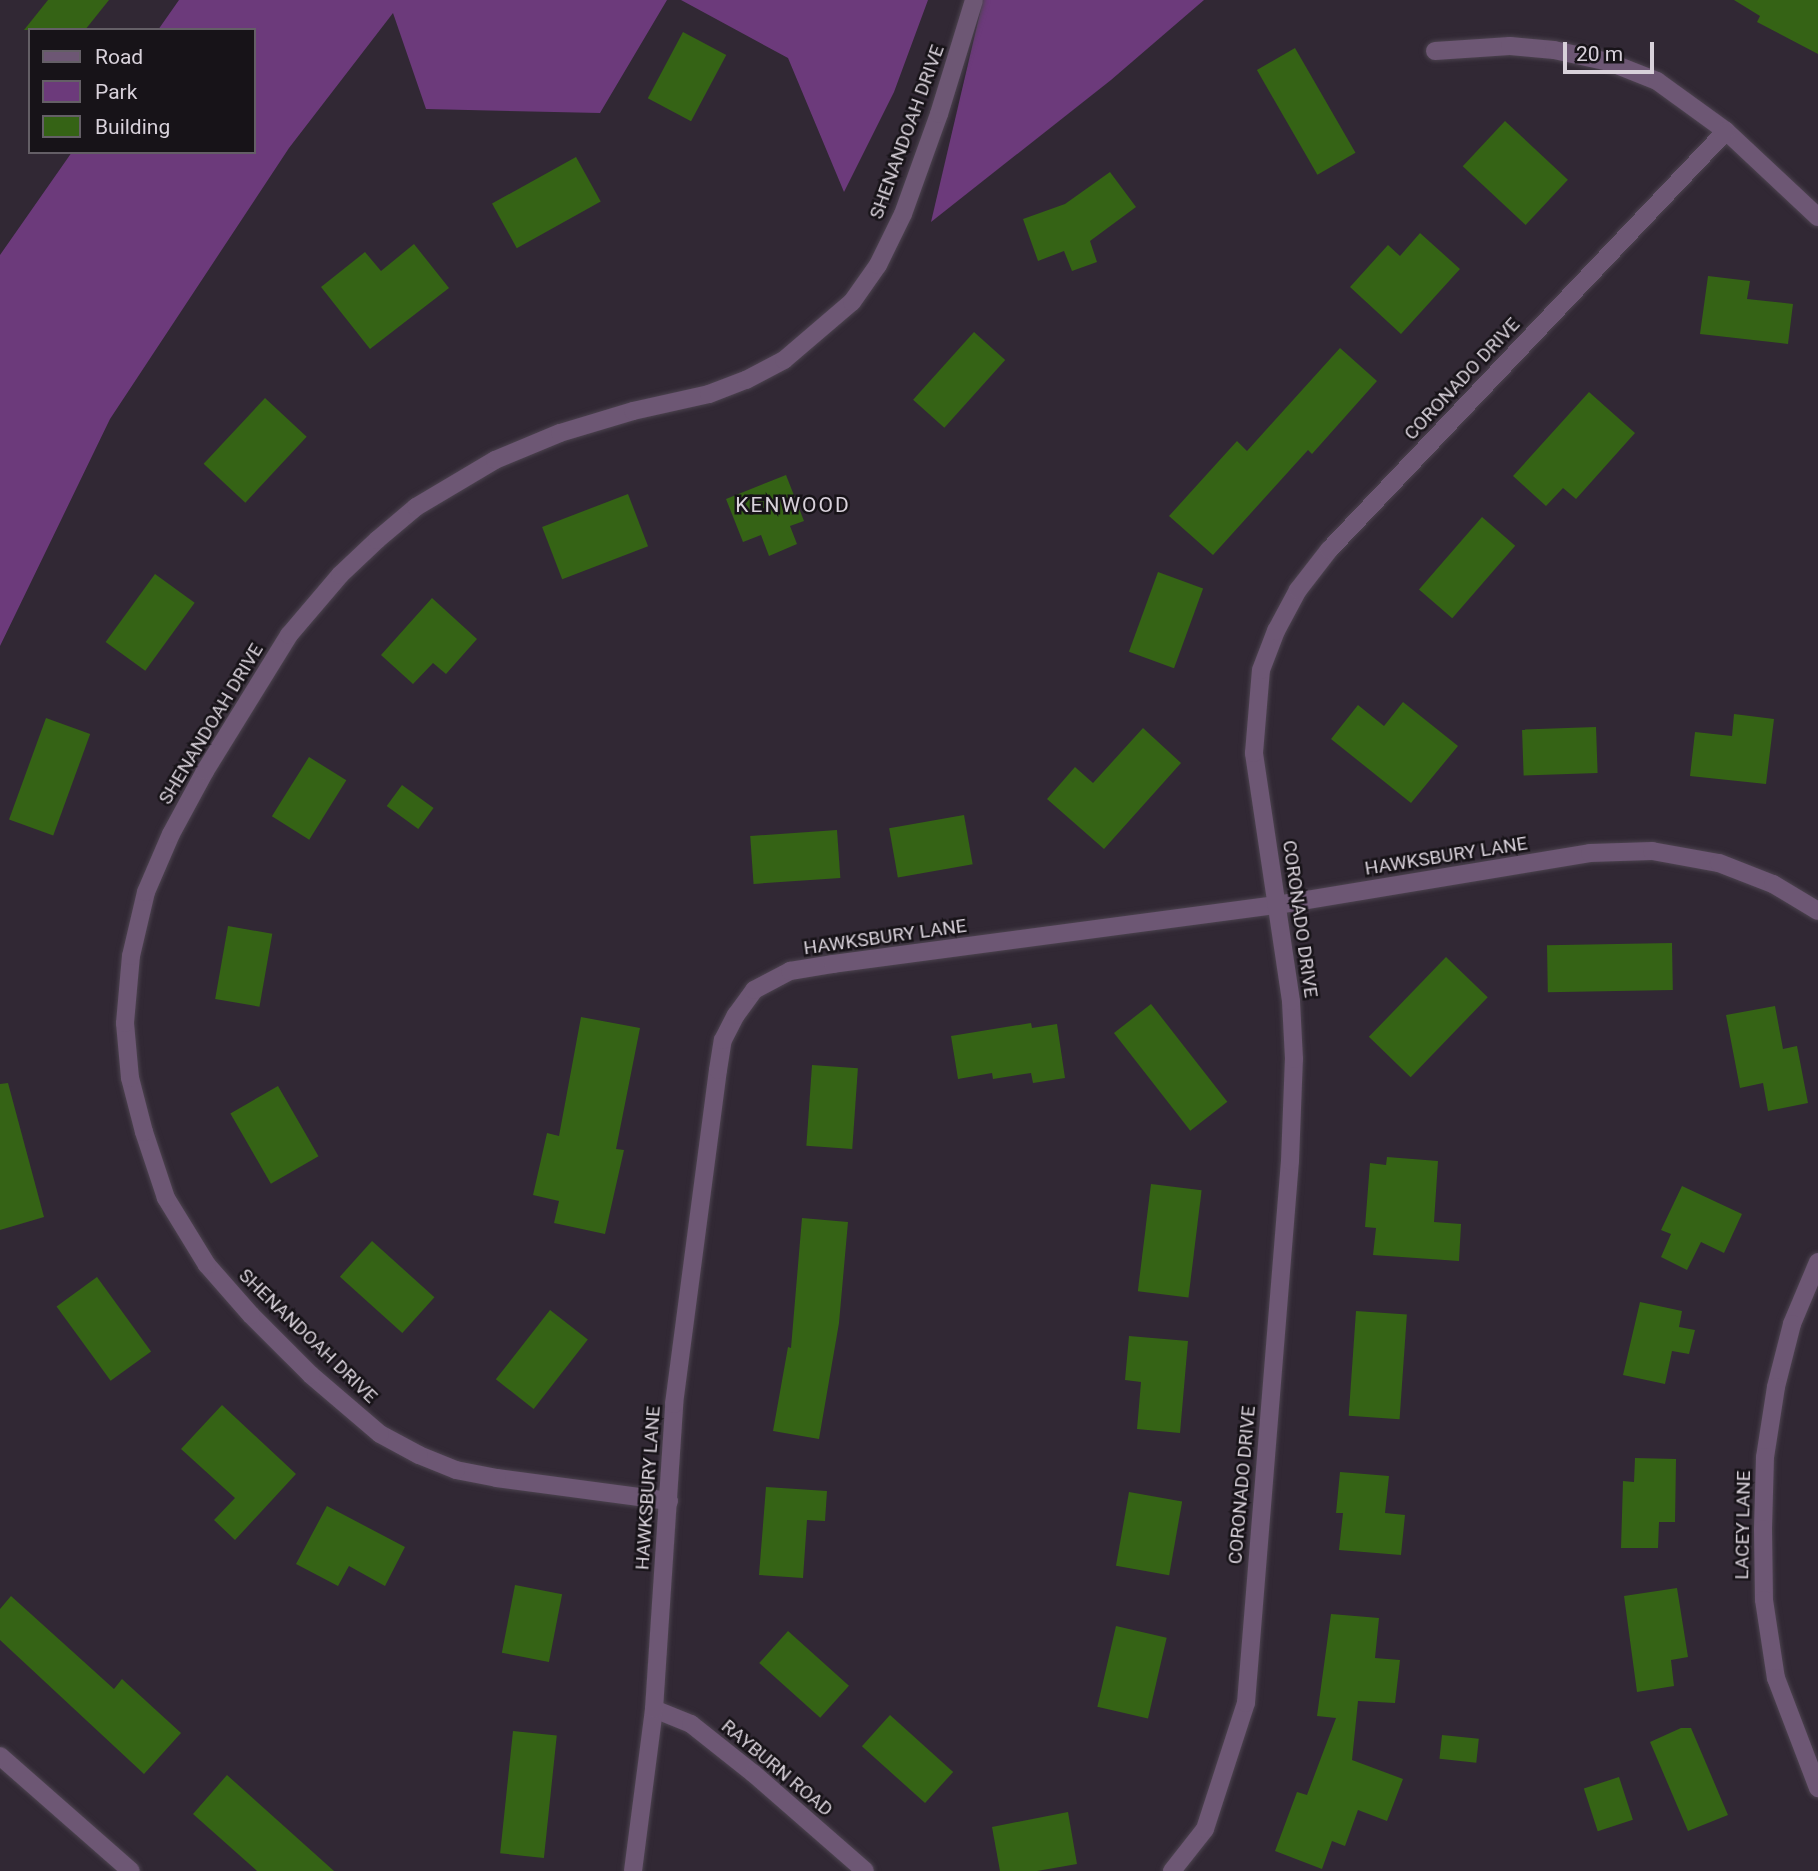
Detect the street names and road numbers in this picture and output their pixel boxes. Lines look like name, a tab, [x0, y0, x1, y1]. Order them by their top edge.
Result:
street label: SHENANDOAH DRIVE	[865, 42, 949, 222]
street label: CORONADO DRIVE	[1400, 313, 1524, 445]
street label: SHENANDOAH DRIVE	[154, 639, 268, 809]
street label: HAWKSBURY LANE	[1363, 832, 1529, 880]
street label: CORONADO DRIVE	[1278, 839, 1322, 999]
street label: HAWKSBURY LANE	[802, 914, 968, 960]
street label: SHENANDOAH DRIVE	[234, 1264, 382, 1408]
street label: HAWKSBURY LANE	[631, 1405, 665, 1571]
street label: CORONADO DRIVE	[1224, 1405, 1260, 1565]
street label: LACEY LANE	[1731, 1470, 1755, 1580]
street label: RAYBURN ROAD	[717, 1715, 837, 1821]

